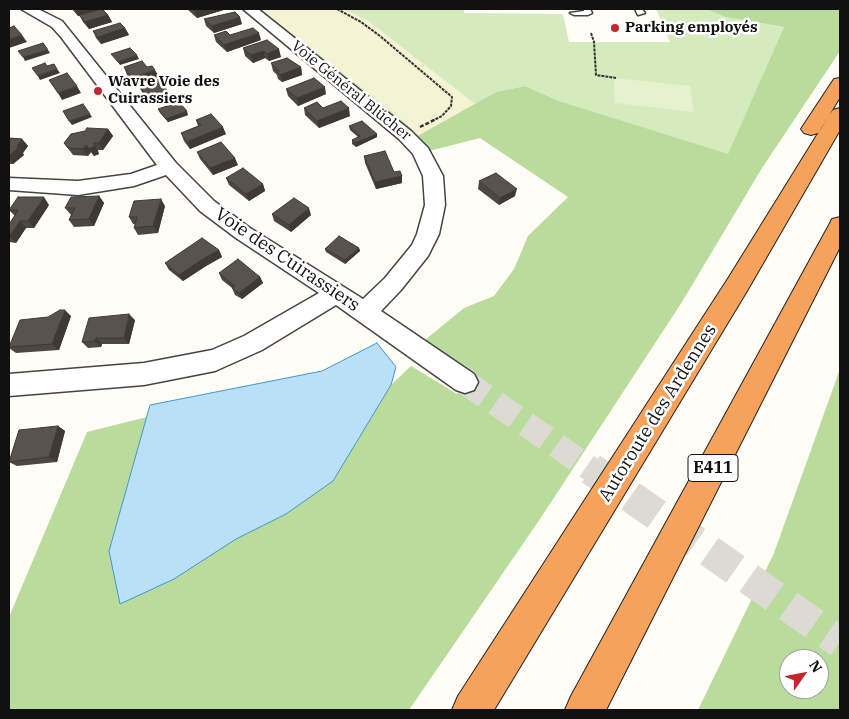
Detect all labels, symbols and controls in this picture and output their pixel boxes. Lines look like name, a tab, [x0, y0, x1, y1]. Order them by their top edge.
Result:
place label: Parking employés	[625, 19, 758, 37]
marker: Parking employés	[609, 22, 621, 34]
street label: Voie Général Blücher	[288, 37, 414, 145]
place label: Wavre Voie des Cuirassiers	[108, 73, 220, 108]
marker: Wavre Voie des Cuirassiers	[92, 85, 104, 97]
street label: Voie des Cuirassiers	[210, 204, 364, 316]
street label: Autoroute des Ardennes	[595, 320, 721, 506]
road number: E411	[688, 454, 738, 482]
north arrow	[779, 649, 829, 699]
text: N	[805, 657, 826, 676]

